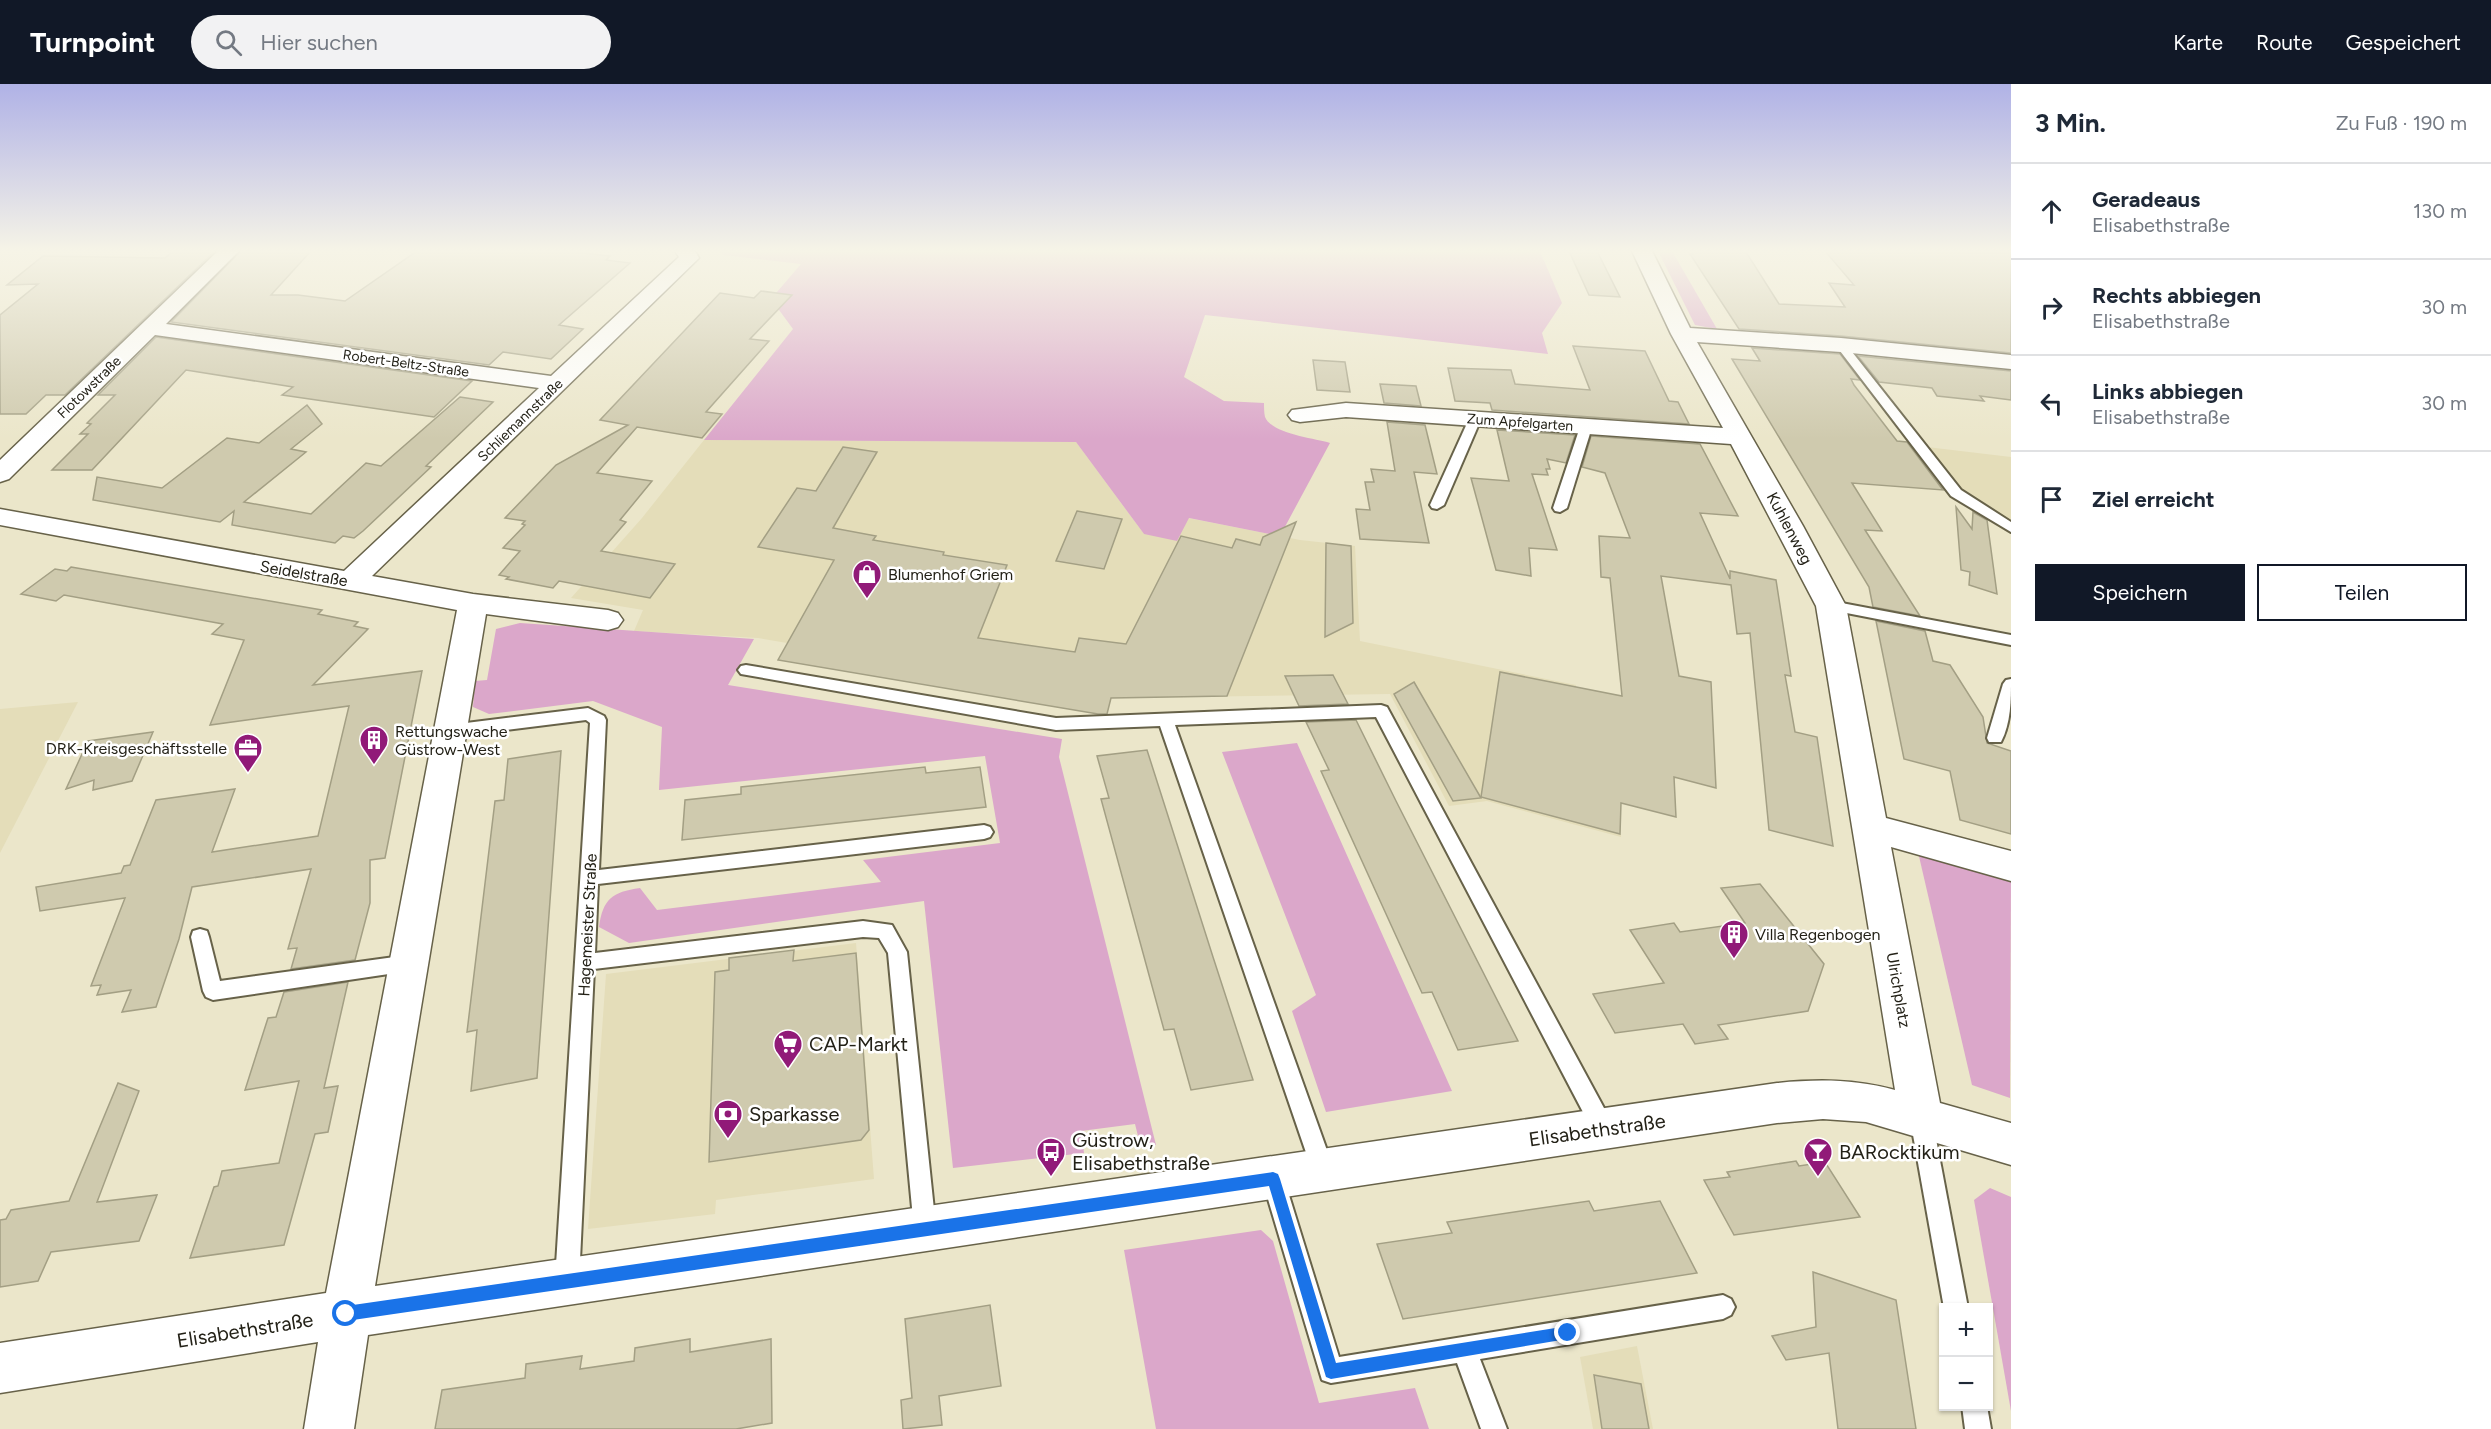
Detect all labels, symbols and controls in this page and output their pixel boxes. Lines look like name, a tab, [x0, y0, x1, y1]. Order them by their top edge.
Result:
search box	[191, 15, 611, 69]
text: Turnpoint	[30, 25, 155, 59]
icon: search	[212, 26, 245, 59]
text: Hier suchen	[260, 29, 378, 56]
text: Karte	[2173, 30, 2223, 55]
text: Route	[2256, 30, 2312, 55]
text: Gespeichert	[2345, 30, 2461, 55]
text: 3 Min.	[2035, 107, 2106, 139]
text: Zu Fuß · 190 m	[2336, 111, 2467, 135]
text: Geradeaus	[2092, 186, 2200, 213]
icon: ahead	[2035, 195, 2068, 228]
text: 130 m	[2413, 199, 2467, 223]
text: Elisabethstraße	[2092, 213, 2230, 237]
text: Rechts abbiegen	[2092, 282, 2261, 309]
icon: right	[2035, 291, 2068, 324]
text: 30 m	[2421, 295, 2467, 319]
text: Elisabethstraße	[2092, 309, 2230, 333]
street label: Robert-Beltz-Straße	[342, 346, 470, 381]
street label: Flotowstraße	[54, 352, 125, 422]
street label: Schliemannstraße	[474, 375, 567, 465]
text: Links abbiegen	[2092, 378, 2243, 405]
icon: left	[2035, 387, 2068, 420]
text: 30 m	[2421, 391, 2467, 415]
text: Elisabethstraße	[2092, 405, 2230, 429]
street label: Zum Apfelgarten	[1466, 410, 1574, 435]
icon: arrive	[2035, 483, 2068, 516]
text: Ziel erreicht	[2092, 486, 2215, 513]
street label: Kuhlenweg	[1763, 489, 1817, 568]
street label: Seidelstraße	[259, 556, 350, 591]
shop icon: Blumenhof Griem	[851, 558, 883, 600]
button: Speichern	[2035, 564, 2245, 621]
button: Teilen	[2257, 564, 2467, 621]
place label: Blumenhof Griem	[888, 565, 1013, 584]
place label: Rettungswache Güstrow-West	[395, 722, 508, 759]
building icon: Rettungswache Güstrow-West	[358, 724, 390, 766]
office icon: DRK-Kreisgeschäftsstelle	[232, 732, 264, 774]
place label: DRK-Kreisgeschäftsstelle	[46, 739, 227, 758]
street label: Hagemeister Straße	[574, 853, 601, 997]
building icon: Villa Regenbogen	[1718, 918, 1750, 960]
place label: Villa Regenbogen	[1755, 925, 1881, 944]
street label: Ulrichplatz	[1883, 951, 1915, 1030]
supermarket icon: CAP-Markt	[772, 1028, 804, 1070]
place label: CAP-Markt	[809, 1032, 908, 1056]
bank icon: Sparkasse	[712, 1098, 744, 1140]
place label: Sparkasse	[749, 1102, 839, 1126]
street label: Elisabethstraße	[1527, 1109, 1667, 1151]
place label: Güstrow, Elisabethstraße	[1072, 1128, 1210, 1175]
bus stop icon: Güstrow, Elisabethstraße	[1035, 1136, 1067, 1178]
bar icon: BARocktikum	[1802, 1136, 1834, 1178]
place label: BARocktikum	[1839, 1140, 1959, 1164]
route start	[332, 1300, 358, 1326]
map controls	[1939, 1303, 1993, 1411]
button: +	[1939, 1303, 1993, 1357]
street label: Elisabethstraße	[175, 1307, 315, 1353]
route end	[1554, 1319, 1580, 1345]
button: −	[1939, 1357, 1993, 1411]

